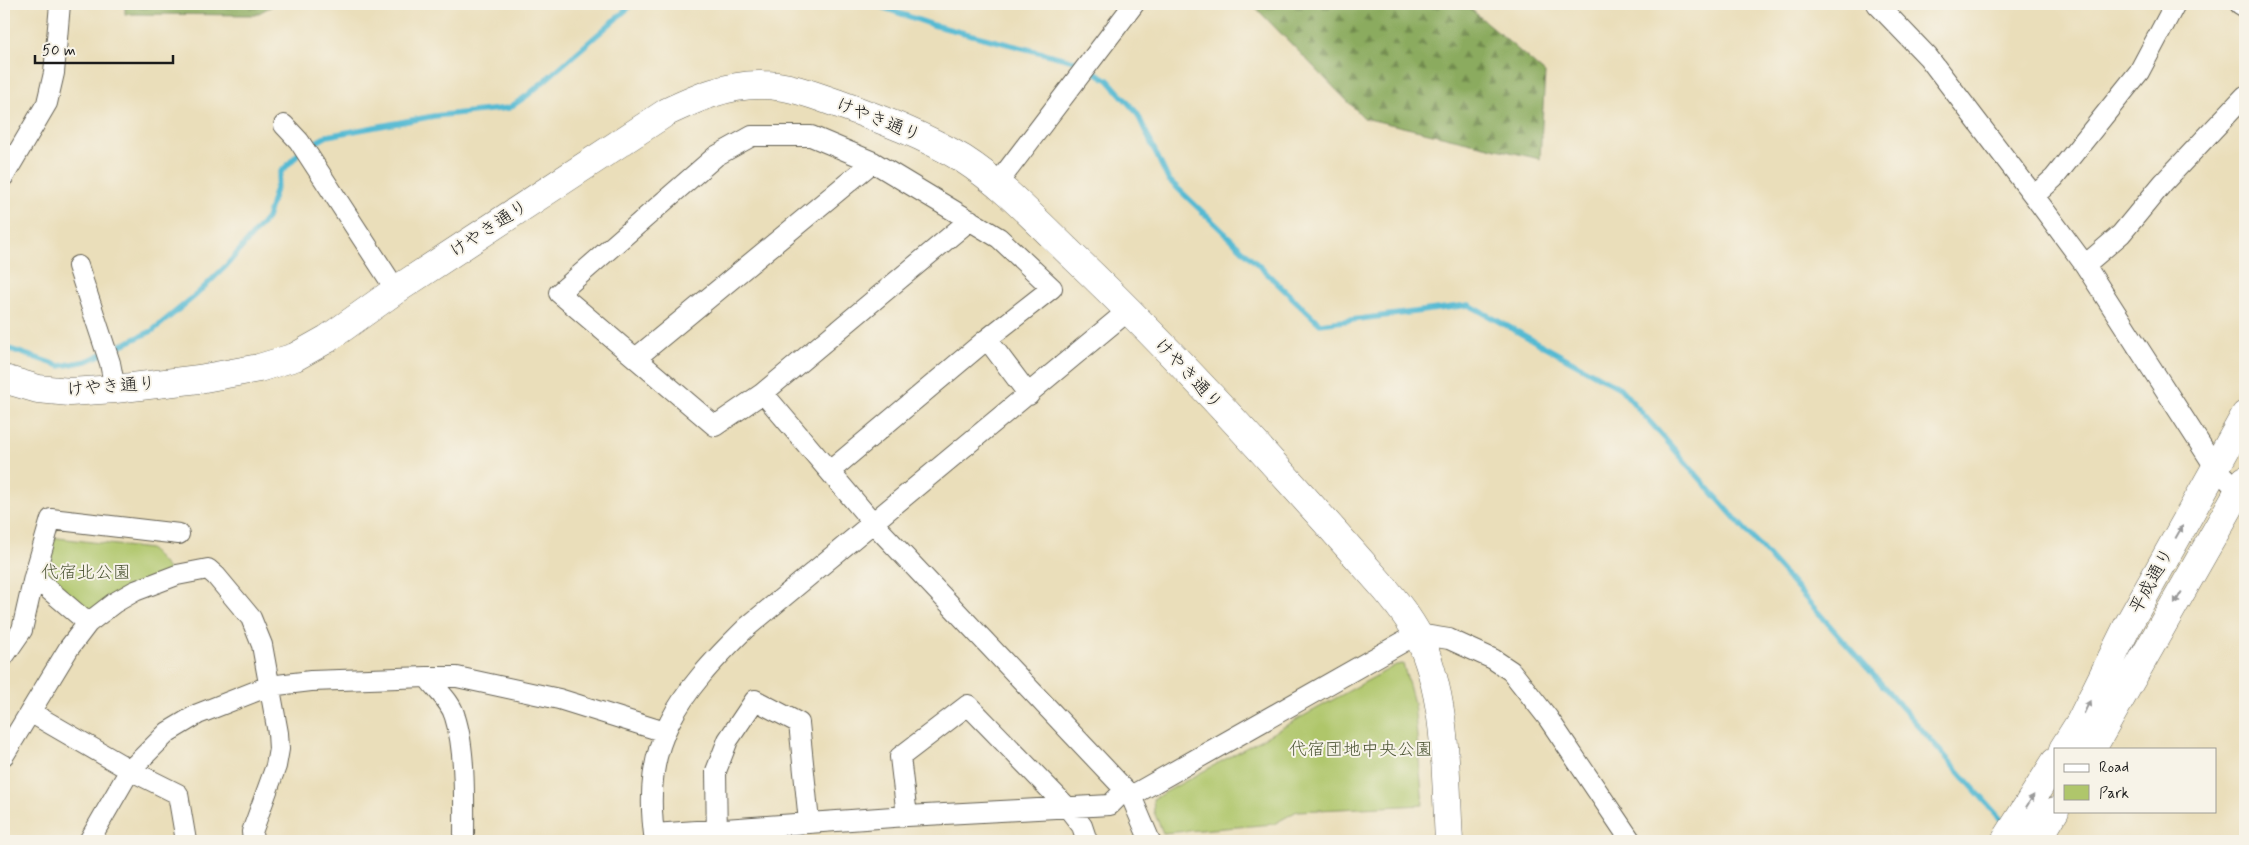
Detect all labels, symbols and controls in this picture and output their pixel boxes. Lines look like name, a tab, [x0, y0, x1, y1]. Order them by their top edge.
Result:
scale bar	[35, 32, 172, 64]
text: 50 m	[42, 41, 76, 61]
street label: けやき通り	[832, 92, 924, 148]
street label: けやき通り	[445, 194, 533, 264]
street label: けやき通り	[1149, 333, 1227, 415]
street label: けやき通り	[65, 372, 157, 402]
one-way arrow	[2175, 524, 2183, 539]
street label: 平成通り	[2124, 544, 2180, 618]
park label: 代宿北公園	[41, 561, 131, 585]
one-way arrow	[2173, 592, 2182, 605]
one-way arrow	[2083, 699, 2092, 714]
park label: 代宿団地中央公園	[1289, 738, 1433, 762]
legend	[2054, 748, 2216, 812]
text: Road	[2099, 758, 2129, 778]
text: Park	[2099, 784, 2129, 804]
one-way arrow	[2026, 795, 2035, 808]

